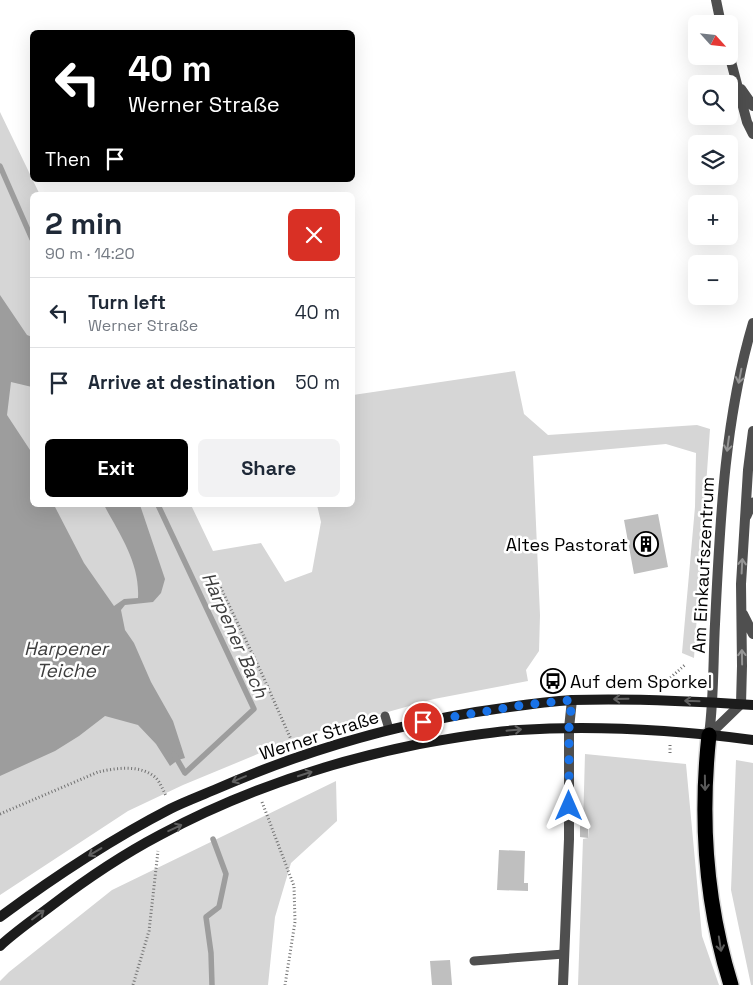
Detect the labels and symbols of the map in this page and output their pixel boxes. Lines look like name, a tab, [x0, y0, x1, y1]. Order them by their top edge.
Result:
north arrow	[688, 15, 738, 65]
one-way arrow	[735, 368, 744, 384]
one-way arrow	[723, 435, 733, 451]
street label: Am Einkaufszentrum	[687, 476, 719, 654]
building icon: Altes Pastorat	[633, 531, 659, 557]
place label: Altes Pastorat	[506, 533, 628, 556]
one-way arrow	[737, 558, 746, 574]
water label: Harpener Bach	[196, 568, 274, 702]
water label: Harpener Teiche	[24, 636, 110, 683]
one-way arrow	[737, 650, 747, 666]
bus stop icon: Auf dem Sporkel	[540, 668, 566, 694]
place label: Auf dem Sporkel	[570, 670, 712, 693]
one-way arrow	[613, 695, 629, 704]
one-way arrow	[684, 696, 700, 705]
pin	[402, 701, 444, 743]
street label: Werner Straße	[256, 705, 382, 765]
one-way arrow	[506, 725, 522, 735]
one-way arrow	[296, 769, 312, 779]
one-way arrow	[232, 774, 247, 784]
one-way arrow	[700, 774, 710, 791]
position arrow	[542, 779, 594, 831]
one-way arrow	[167, 823, 182, 832]
one-way arrow	[88, 847, 102, 857]
one-way arrow	[31, 910, 45, 920]
one-way arrow	[715, 936, 725, 952]

